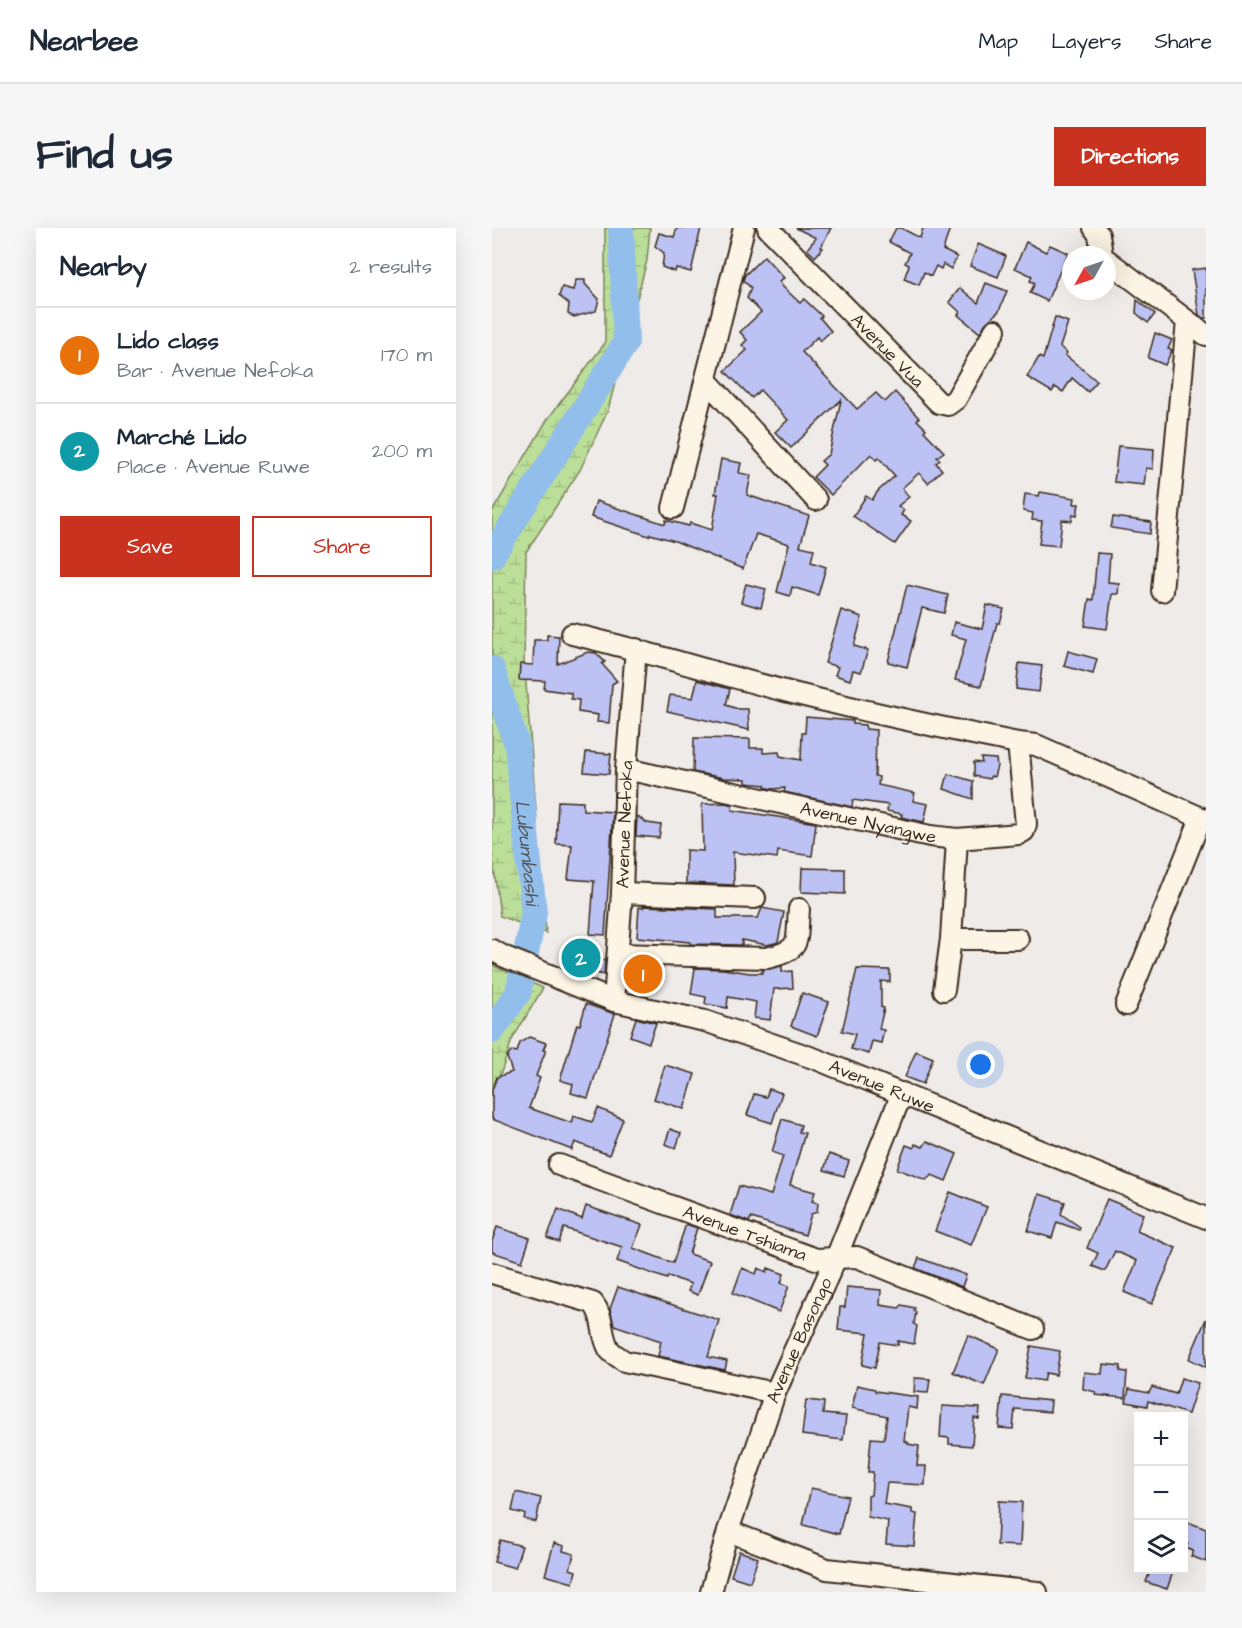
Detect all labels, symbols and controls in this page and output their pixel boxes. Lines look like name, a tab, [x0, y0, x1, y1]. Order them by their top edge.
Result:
text: Nearbee	[30, 22, 138, 61]
text: Map	[978, 27, 1018, 56]
text: Layers	[1051, 27, 1121, 56]
text: Share	[1154, 27, 1212, 56]
text: Find us	[36, 127, 173, 185]
button: Directions	[1054, 127, 1206, 186]
north arrow	[1062, 246, 1116, 300]
text: Nearby	[60, 249, 147, 285]
text: 2 results	[349, 253, 432, 281]
street label: Avenue Vua	[845, 308, 929, 393]
text: Lido class	[117, 326, 219, 357]
text: 1	[78, 341, 81, 369]
text: 170 m	[381, 341, 432, 369]
text: Bar · Avenue Nefoka	[117, 357, 313, 385]
text: Marché Lido	[117, 422, 246, 453]
text: 2	[74, 437, 85, 465]
text: 200 m	[372, 437, 432, 465]
text: Place · Avenue Ruwe	[117, 453, 310, 481]
button: Save	[60, 516, 240, 577]
button: Share	[252, 516, 432, 577]
street label: Avenue Nefoka	[610, 759, 640, 889]
street label: Avenue Nyangwe	[798, 796, 938, 850]
water label: Lubumbashi	[508, 799, 546, 909]
pin: 2	[562, 936, 601, 980]
pin: 1	[624, 952, 662, 996]
your location	[966, 1050, 995, 1079]
street label: Avenue Ruwe	[825, 1054, 939, 1119]
street label: Avenue Tshiama	[679, 1199, 810, 1268]
street label: Avenue Basongo	[760, 1274, 839, 1406]
map controls	[1134, 1412, 1188, 1574]
button: +	[1134, 1412, 1188, 1466]
button: −	[1134, 1466, 1188, 1520]
button: layers	[1134, 1520, 1188, 1574]

